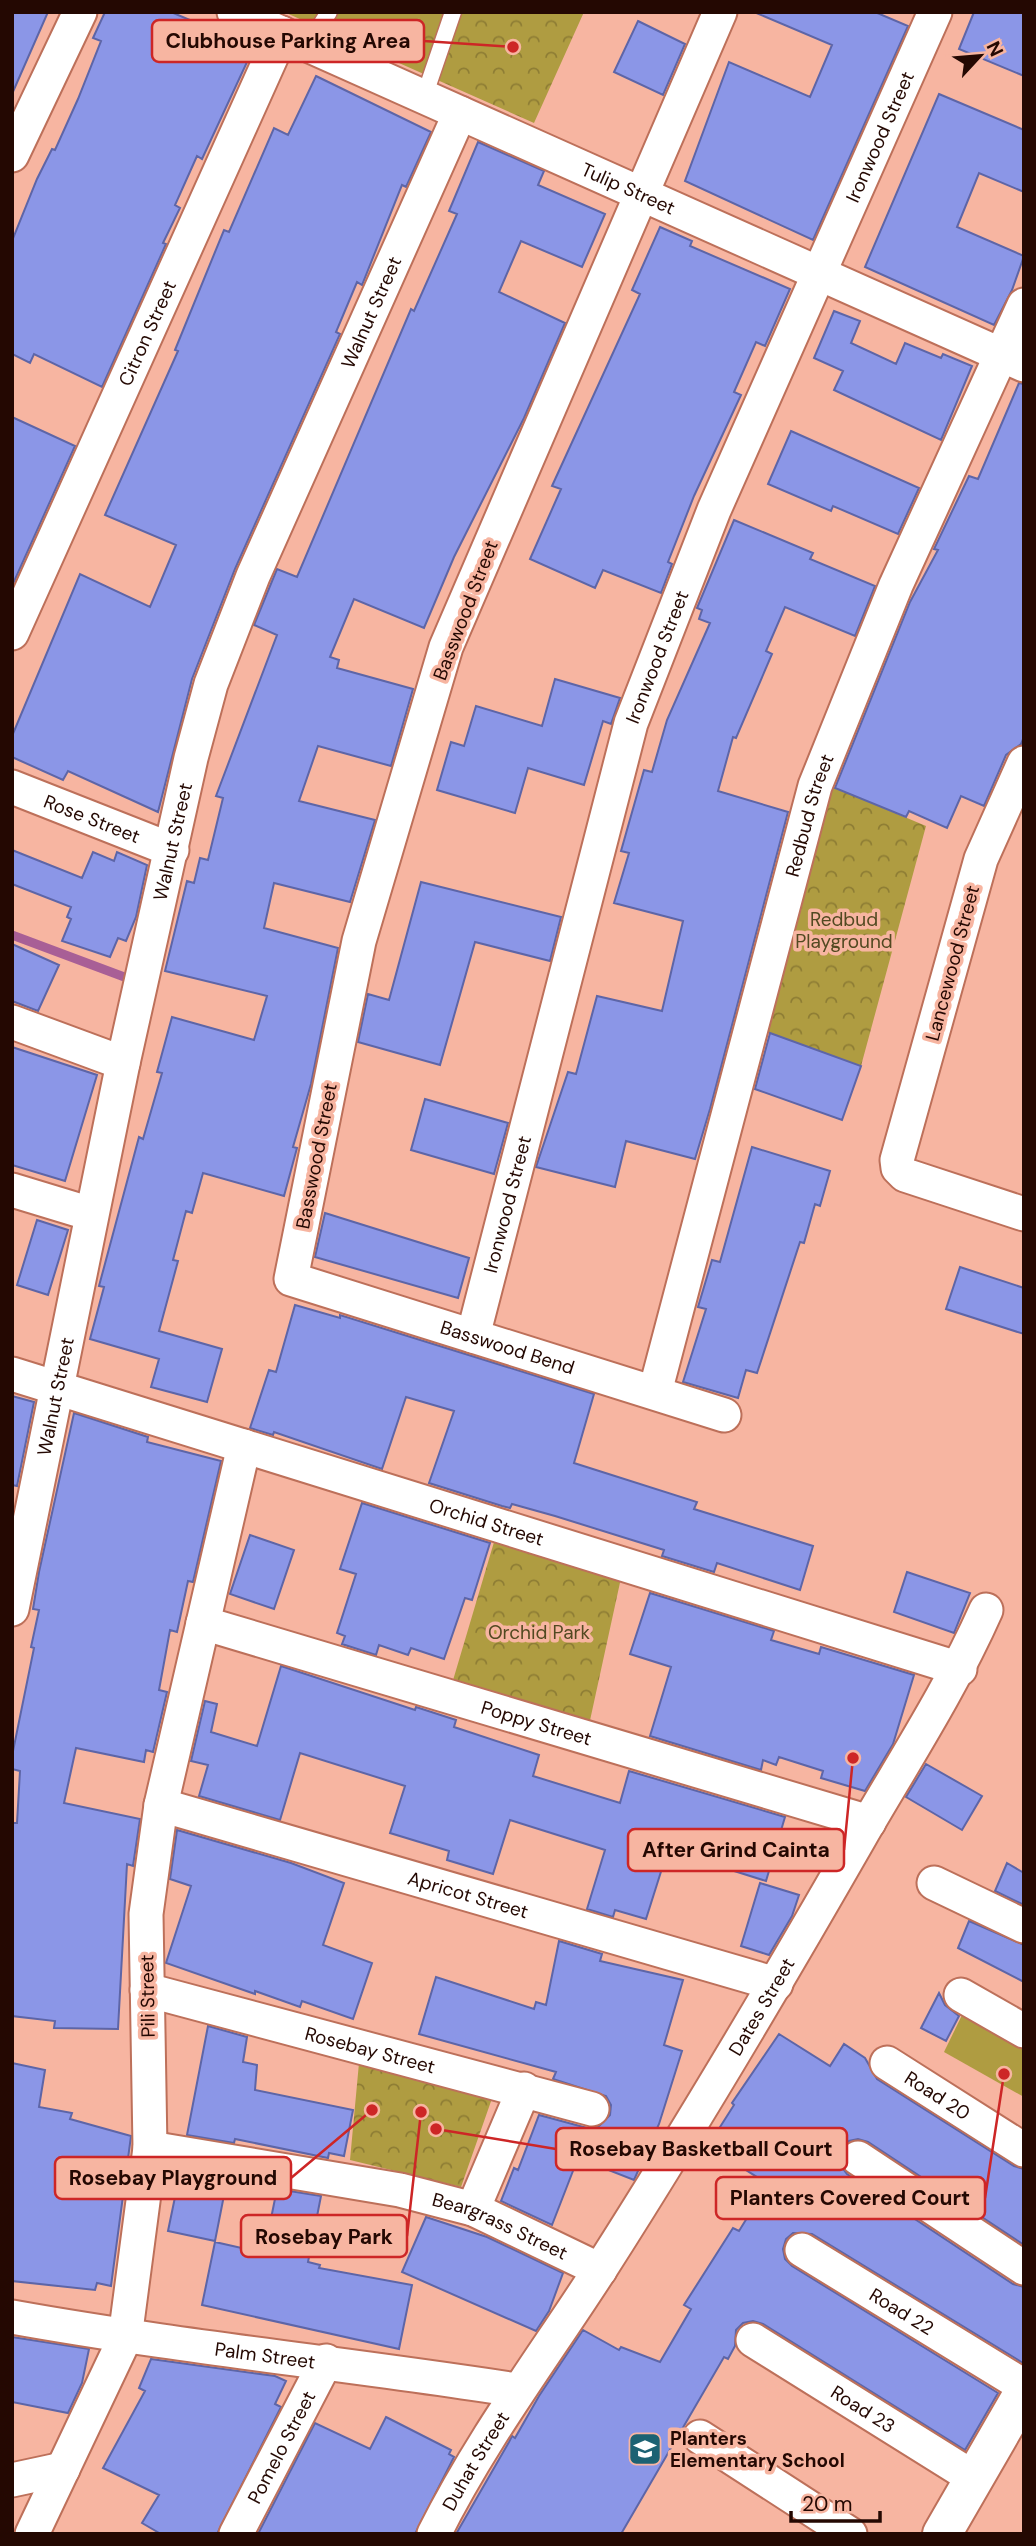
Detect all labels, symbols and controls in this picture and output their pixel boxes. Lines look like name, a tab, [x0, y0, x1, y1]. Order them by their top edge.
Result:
callout: Clubhouse Parking Area	[152, 20, 424, 62]
north arrow	[945, 21, 1015, 91]
text: Clubhouse Parking Area	[166, 27, 410, 55]
text: N	[981, 37, 1009, 60]
street label: Ironwood Street	[840, 67, 920, 206]
street label: Tulip Street	[577, 157, 679, 221]
street label: Walnut Street	[335, 253, 407, 373]
street label: Citron Street	[113, 276, 182, 390]
street label: Basswood Street	[427, 537, 504, 684]
street label: Ironwood Street	[620, 587, 694, 727]
street label: Redbud Street	[780, 750, 840, 880]
street label: Walnut Street	[148, 780, 198, 903]
street label: Rose Street	[40, 789, 144, 849]
street label: Lancewood Street	[920, 883, 985, 1044]
park label: Redbud Playground	[795, 907, 893, 954]
street label: Basswood Street	[290, 1081, 343, 1231]
street label: Ironwood Street	[478, 1133, 537, 1276]
street label: Basswood Bend	[437, 1315, 578, 1380]
street label: Walnut Street	[31, 1335, 80, 1458]
street label: Orchid Street	[426, 1493, 547, 1552]
park label: Orchid Park	[488, 1620, 591, 1645]
street label: Poppy Street	[478, 1695, 595, 1751]
callout: After Grind Cainta	[628, 1829, 844, 1871]
text: After Grind Cainta	[642, 1836, 830, 1864]
street label: Apricot Street	[405, 1866, 531, 1924]
street label: Dates Street	[723, 1953, 800, 2060]
street label: Pili Street	[134, 1954, 161, 2038]
street label: Rosebay Street	[302, 2021, 438, 2080]
street label: Road 20	[900, 2065, 975, 2126]
callout: Rosebay Basketball Court	[556, 2128, 847, 2170]
text: Rosebay Basketball Court	[569, 2135, 833, 2163]
callout: Rosebay Playground	[55, 2157, 291, 2199]
text: Rosebay Playground	[69, 2164, 277, 2192]
callout: Planters Covered Court	[716, 2177, 985, 2219]
text: Planters Covered Court	[730, 2184, 970, 2212]
street label: Beargrass Street	[429, 2187, 572, 2266]
callout: Rosebay Park	[241, 2215, 407, 2257]
text: Rosebay Park	[255, 2223, 393, 2251]
street label: Road 22	[865, 2282, 938, 2341]
street label: Palm Street	[213, 2336, 317, 2375]
street label: Road 23	[826, 2380, 900, 2439]
street label: Pomelo Street	[242, 2387, 321, 2508]
street label: Duhat Street	[437, 2407, 515, 2515]
place label: Planters Elementary School	[670, 2426, 845, 2473]
school or university icon: Planters Elementary School	[626, 2430, 664, 2468]
scale bar	[791, 2480, 880, 2524]
text: 20 m	[802, 2490, 853, 2518]

